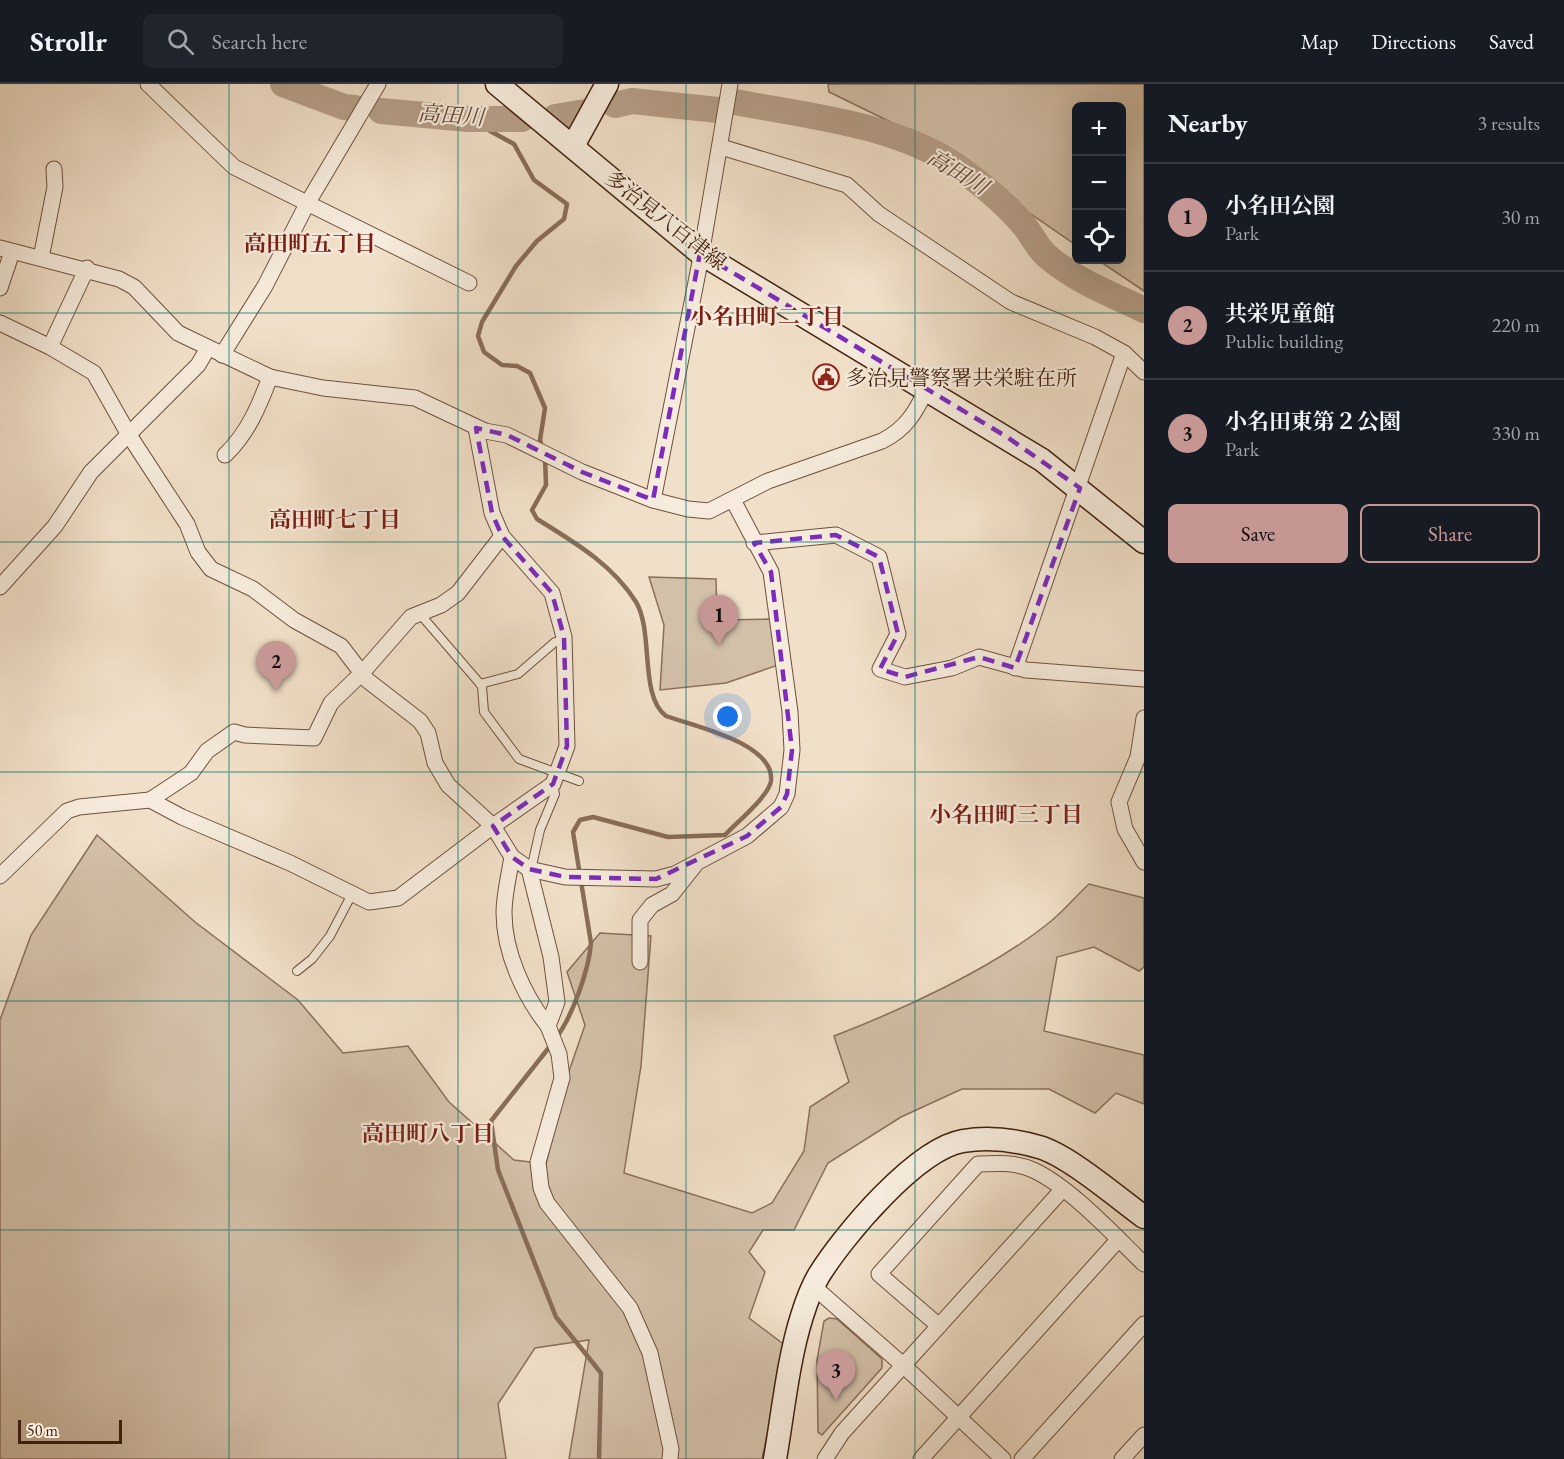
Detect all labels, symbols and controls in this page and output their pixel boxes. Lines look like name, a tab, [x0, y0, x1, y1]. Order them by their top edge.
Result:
search box	[143, 14, 563, 68]
text: Strollr	[30, 23, 107, 59]
icon: search	[164, 25, 197, 58]
text: Search here	[212, 27, 307, 56]
text: Map	[1301, 28, 1338, 55]
text: Directions	[1371, 28, 1456, 55]
text: Saved	[1489, 28, 1534, 55]
water label: 高田川	[417, 98, 487, 132]
map controls	[1072, 102, 1126, 264]
button: +	[1072, 102, 1126, 156]
text: Nearby	[1168, 106, 1248, 140]
text: 3 results	[1477, 110, 1540, 136]
water label: 高田川	[922, 143, 995, 202]
button: −	[1072, 156, 1126, 210]
street label: 多治見八百津線	[600, 164, 732, 276]
text: 小名田公園	[1225, 191, 1335, 220]
text: 1	[1182, 204, 1193, 230]
text: 30 m	[1501, 204, 1540, 230]
button: locate	[1072, 210, 1126, 264]
text: Park	[1225, 220, 1259, 246]
district label: 高田町五丁目	[244, 229, 376, 258]
text: 共栄児童館	[1225, 299, 1335, 328]
district label: 小名田町二丁目	[690, 302, 844, 331]
text: 2	[1182, 312, 1193, 338]
text: 220 m	[1492, 312, 1540, 338]
text: Public building	[1225, 328, 1343, 354]
public building icon: 多治見警察署共栄駐在所	[811, 362, 841, 392]
place label: 多治見警察署共栄駐在所	[846, 364, 1077, 391]
text: 小名田東第２公園	[1225, 407, 1401, 436]
text: 3	[1182, 420, 1193, 446]
text: 330 m	[1492, 420, 1540, 446]
text: Park	[1225, 436, 1259, 462]
button: Save	[1168, 504, 1348, 563]
button: Share	[1360, 504, 1540, 563]
district label: 高田町七丁目	[269, 505, 401, 534]
pin: 1	[700, 596, 738, 645]
pin: 2	[256, 642, 296, 691]
your location	[713, 702, 742, 731]
district label: 小名田町三丁目	[929, 800, 1083, 829]
district label: 高田町八丁目	[362, 1119, 494, 1148]
pin: 3	[816, 1350, 856, 1400]
scale bar	[18, 1417, 122, 1444]
text: 50 m	[27, 1420, 58, 1441]

